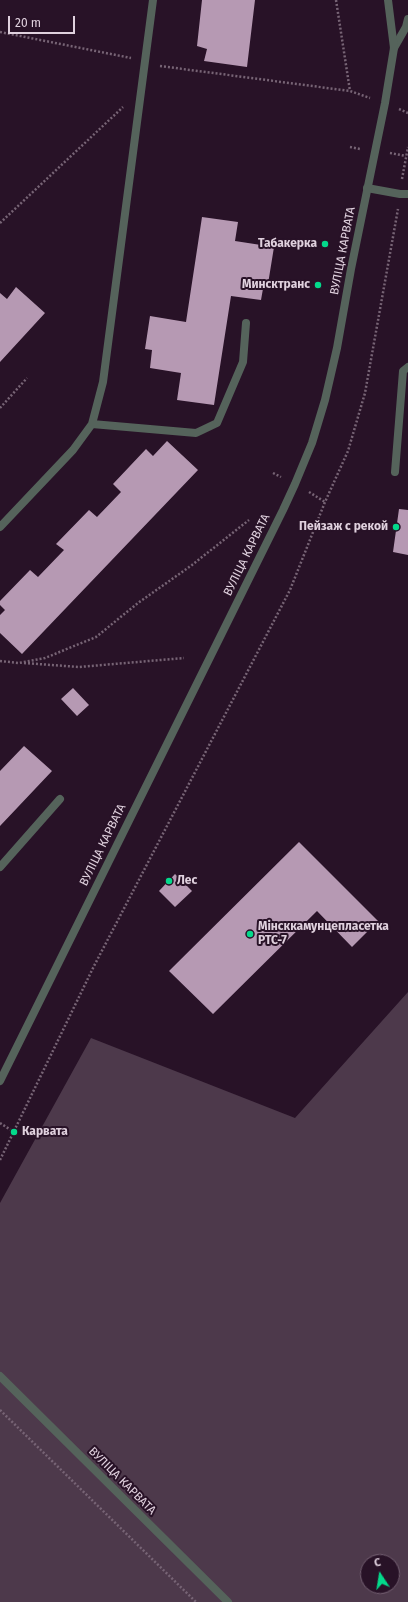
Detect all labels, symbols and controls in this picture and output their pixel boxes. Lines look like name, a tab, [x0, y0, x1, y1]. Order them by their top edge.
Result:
scale bar	[10, 8, 77, 34]
text: 20 m	[15, 16, 41, 30]
street label: ВУЛІЦА КАРВАТА	[327, 206, 359, 296]
place label: Табакерка	[258, 237, 317, 251]
marker: Табакерка	[320, 239, 330, 249]
place label: Минсктранс	[242, 278, 310, 292]
marker: Минсктранс	[313, 280, 323, 290]
street label: ВУЛІЦА КАРВАТА	[221, 512, 273, 598]
place label: Пейзаж с рекой	[299, 520, 388, 534]
marker: Пейзаж с рекой	[391, 522, 401, 532]
street label: ВУЛІЦА КАРВАТА	[77, 802, 129, 888]
place label: Лес	[177, 874, 197, 888]
marker: Лес	[164, 876, 174, 886]
place label: Мінсккамунцепласетка РТС-7	[258, 920, 389, 948]
marker: Мінсккамунцепласетка РТС-7	[245, 929, 255, 939]
place label: Карвата	[22, 1125, 68, 1139]
marker: Карвата	[9, 1127, 19, 1137]
street label: ВУЛІЦА КАРВАТА	[85, 1444, 159, 1518]
north arrow	[360, 1554, 400, 1594]
text: С	[373, 1556, 382, 1570]

